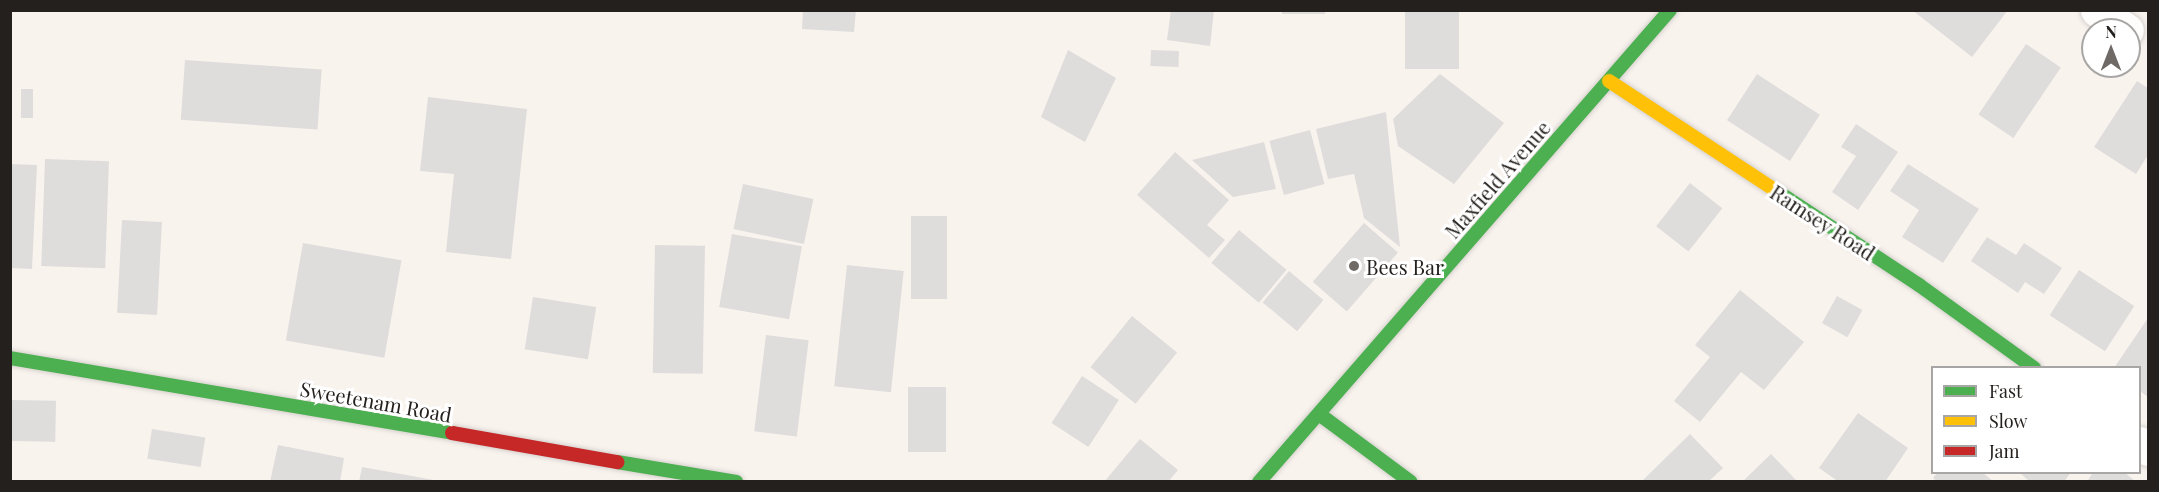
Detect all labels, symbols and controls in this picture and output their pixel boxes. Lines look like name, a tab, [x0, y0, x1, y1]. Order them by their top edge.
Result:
north arrow	[2081, 18, 2141, 78]
text: N	[2105, 21, 2117, 42]
street label: Maxfield Avenue	[1439, 115, 1555, 243]
street label: Ramsey Road	[1766, 179, 1880, 265]
place label: Bees Bar	[1366, 254, 1444, 278]
marker: Bees Bar	[1347, 259, 1361, 273]
legend	[1931, 366, 2141, 474]
street label: Sweetenam Road	[298, 376, 454, 426]
text: Fast	[1989, 379, 2022, 403]
text: Slow	[1989, 409, 2027, 433]
text: Jam	[1989, 439, 2019, 463]

